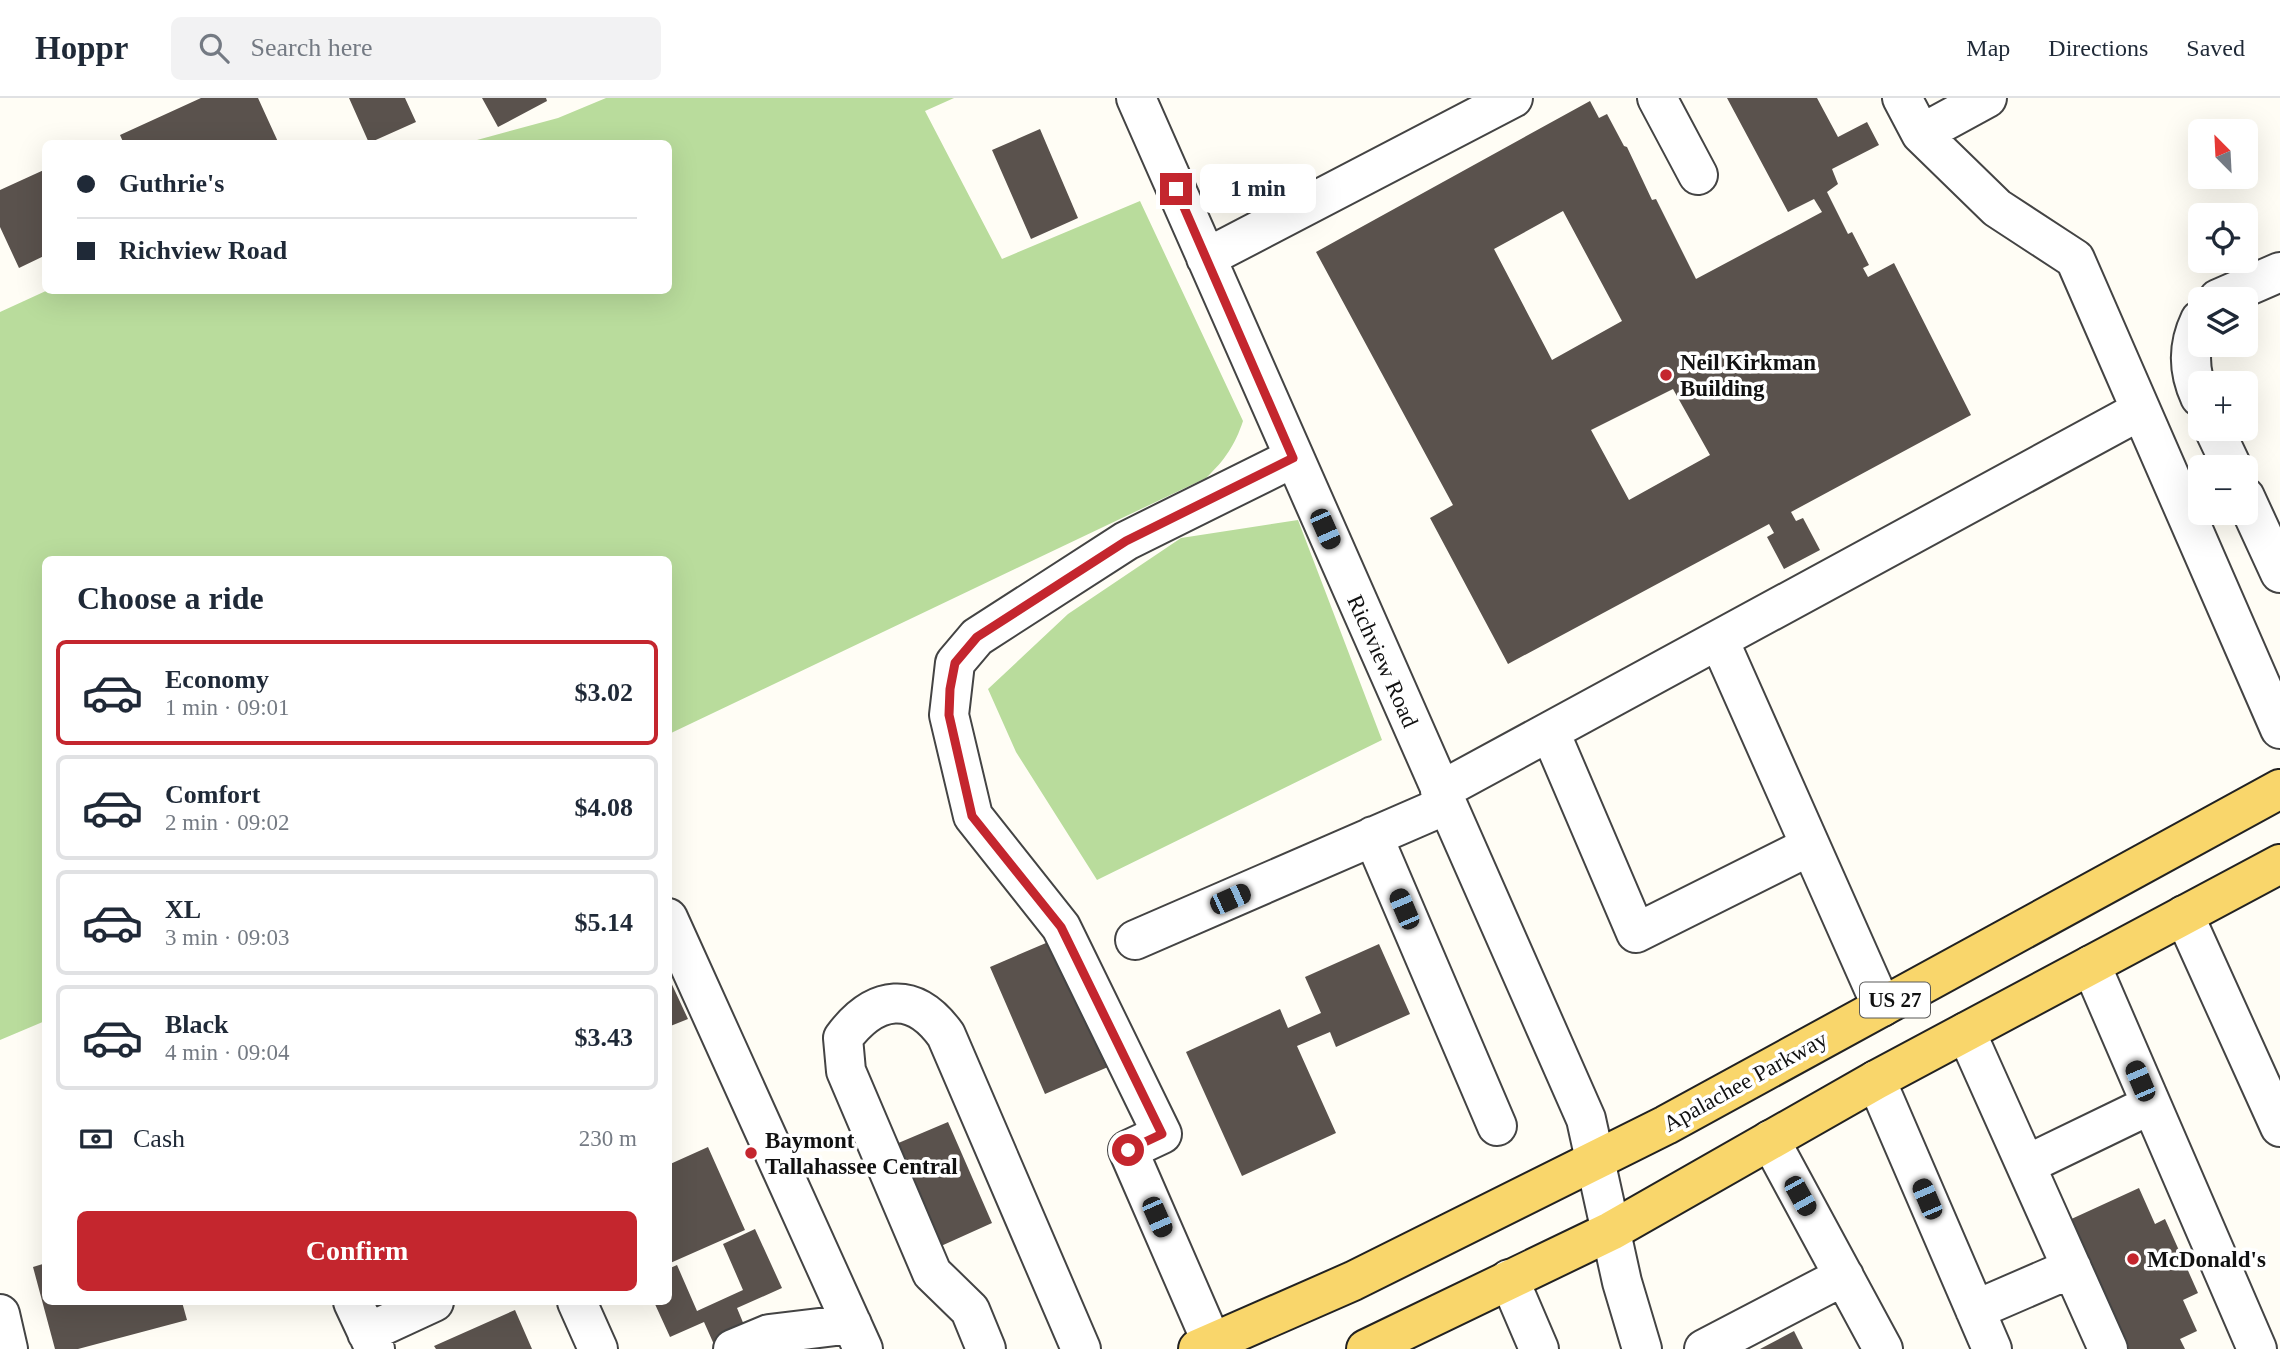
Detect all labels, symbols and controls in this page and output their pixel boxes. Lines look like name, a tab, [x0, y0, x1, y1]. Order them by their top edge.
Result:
search box	[171, 17, 661, 80]
icon: search	[195, 29, 233, 67]
text: Hoppr	[35, 30, 129, 66]
text: Search here	[251, 33, 373, 62]
text: Map	[1966, 35, 2010, 61]
text: Directions	[2048, 35, 2148, 61]
text: Saved	[2186, 35, 2245, 61]
north arrow	[2188, 119, 2258, 189]
map controls	[2188, 119, 2258, 525]
callout: 1 min	[1200, 164, 1316, 214]
text: Guthrie's	[119, 169, 224, 198]
route end	[1160, 173, 1192, 205]
text: 1 min	[1230, 176, 1286, 201]
button: locate	[2188, 203, 2258, 273]
text: Richview Road	[119, 236, 287, 265]
button: layers	[2188, 287, 2258, 357]
place label: Neil Kirkman Building	[1680, 350, 1816, 401]
marker: Neil Kirkman Building	[1658, 367, 1674, 383]
button: +	[2188, 371, 2258, 441]
button: −	[2188, 455, 2258, 525]
car	[1307, 506, 1344, 552]
text: Choose a ride	[77, 580, 264, 616]
street label: Richview Road	[1342, 591, 1423, 732]
icon: car	[81, 661, 144, 724]
text: Economy	[165, 665, 269, 694]
text: $3.02	[575, 678, 633, 707]
text: 1 min · 09:01	[165, 695, 290, 720]
icon: car	[81, 776, 144, 839]
text: Comfort	[165, 780, 260, 809]
text: $4.08	[575, 793, 633, 822]
text: 2 min · 09:02	[165, 810, 290, 835]
car	[1207, 881, 1254, 917]
car	[1387, 886, 1422, 932]
icon: car	[81, 891, 144, 954]
text: XL	[165, 895, 201, 924]
text: $5.14	[575, 908, 633, 937]
text: 3 min · 09:03	[165, 925, 290, 950]
road number: US 27	[1860, 982, 1930, 1018]
icon: car	[81, 1006, 144, 1069]
text: Black	[165, 1010, 229, 1039]
text: $3.43	[575, 1023, 633, 1052]
street label: Apalachee Parkway	[1659, 1026, 1832, 1137]
text: 4 min · 09:04	[165, 1040, 290, 1065]
car	[2123, 1058, 2158, 1104]
icon: cash	[77, 1120, 115, 1158]
text: Cash	[133, 1124, 185, 1153]
text: 230 m	[579, 1126, 637, 1151]
place label: Baymont Tallahassee Central	[765, 1128, 958, 1179]
route start	[1112, 1134, 1144, 1166]
marker: Baymont Tallahassee Central	[743, 1145, 759, 1161]
car	[1781, 1173, 1820, 1219]
car	[1910, 1176, 1945, 1222]
car	[1139, 1194, 1176, 1240]
button: Confirm	[77, 1211, 637, 1291]
place label: McDonald's	[2147, 1247, 2266, 1272]
marker: McDonald's	[2125, 1251, 2141, 1267]

